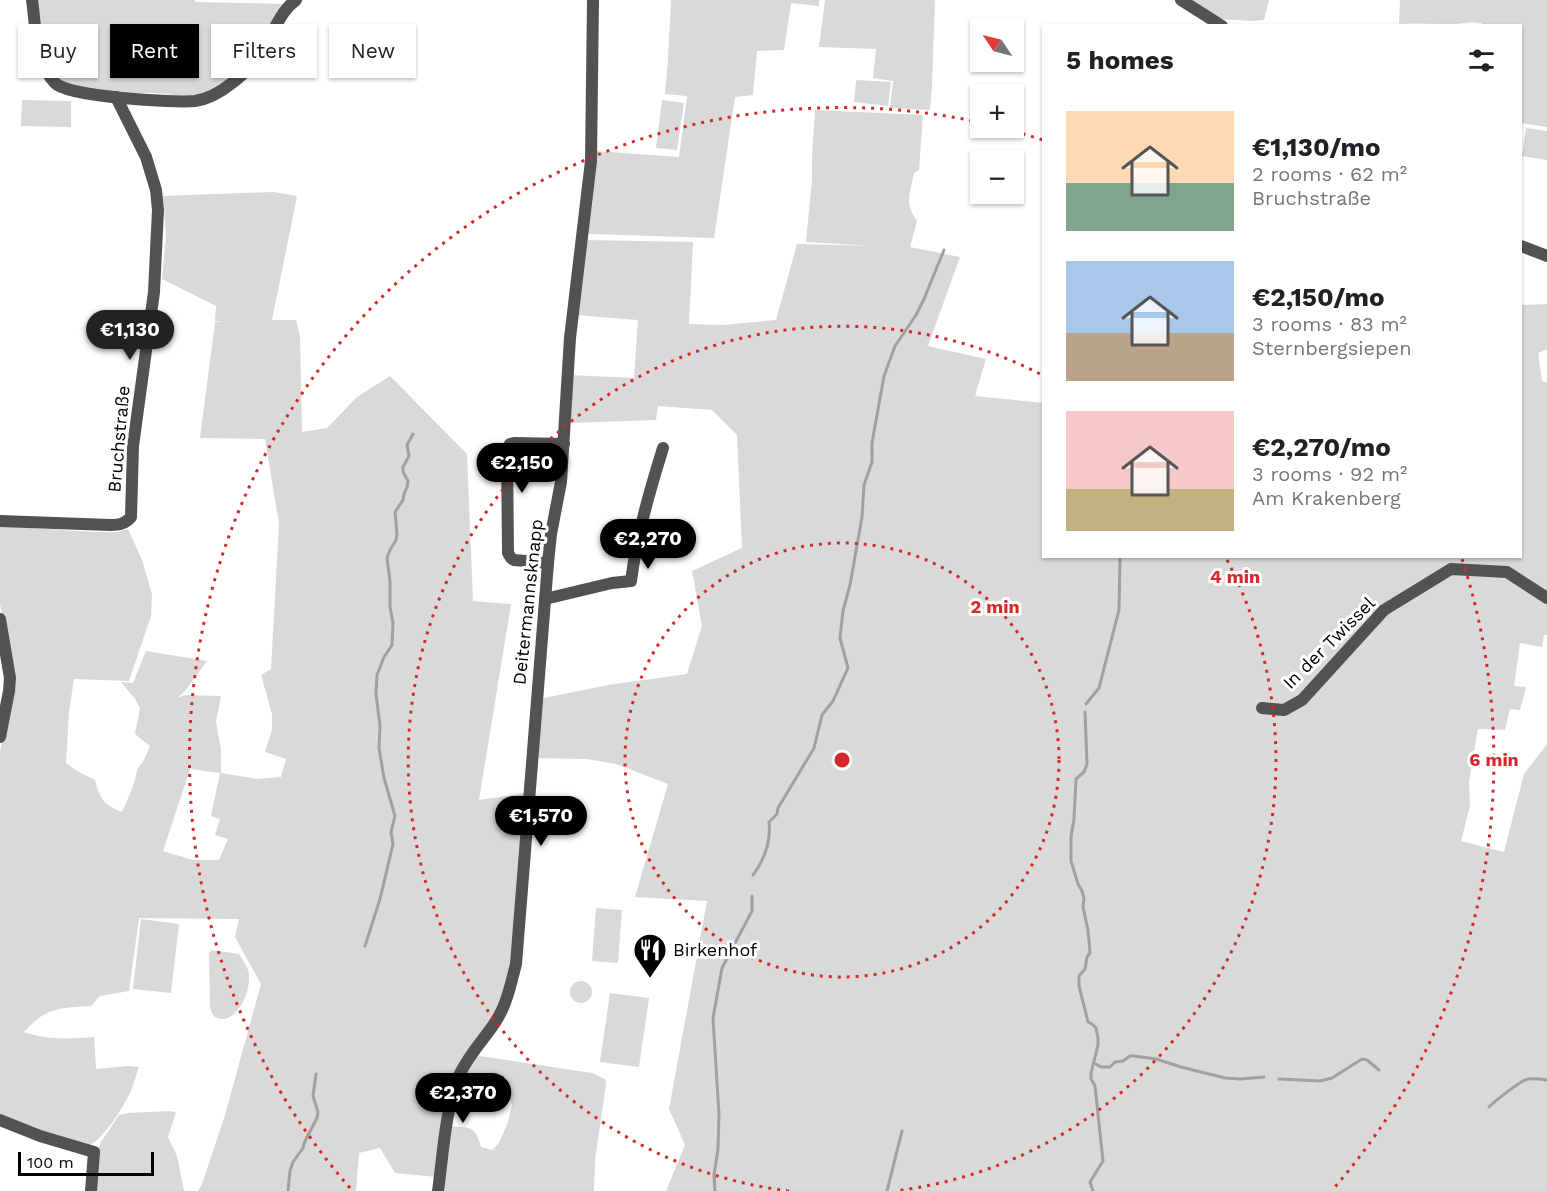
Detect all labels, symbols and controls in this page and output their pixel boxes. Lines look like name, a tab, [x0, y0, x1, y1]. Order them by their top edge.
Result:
north arrow	[970, 18, 1024, 72]
map controls	[970, 18, 1024, 204]
chip: Buy	[18, 24, 98, 78]
chip: Rent	[110, 24, 199, 78]
chip: Filters	[211, 24, 317, 78]
chip: New	[329, 24, 416, 78]
icon: filters	[1465, 44, 1498, 77]
text: 5 homes	[1066, 45, 1174, 75]
button: +	[970, 84, 1024, 138]
text: €1,130/mo	[1252, 132, 1380, 162]
icon: home	[1114, 135, 1186, 207]
button: −	[970, 150, 1024, 204]
text: 2 rooms · 62 m²	[1252, 162, 1407, 186]
text: Bruchstraße	[1252, 186, 1371, 210]
text: €2,150/mo	[1252, 282, 1385, 312]
icon: home	[1114, 285, 1186, 357]
pin: €1,130	[81, 310, 179, 361]
text: 3 rooms · 83 m²	[1252, 312, 1407, 336]
text: €1,130	[100, 317, 160, 341]
text: Sternbergsiepen	[1252, 336, 1412, 360]
street label: Bruchstraße	[103, 385, 134, 493]
text: €2,270/mo	[1252, 432, 1391, 462]
icon: home	[1114, 435, 1186, 507]
pin: €2,150	[473, 443, 571, 494]
text: €2,150	[491, 450, 553, 474]
text: 3 rooms · 92 m²	[1252, 462, 1407, 486]
text: Am Krakenberg	[1252, 486, 1401, 510]
street label: Deitermannsknapp	[508, 518, 547, 686]
pin: €2,270	[599, 519, 697, 570]
text: €2,270	[614, 526, 682, 550]
text: 4 min	[1210, 566, 1260, 587]
street label: In der Twissel	[1278, 592, 1379, 693]
text: 2 min	[970, 596, 1020, 617]
text: 6 min	[1469, 749, 1519, 770]
centre of rings	[832, 750, 852, 770]
pin: €1,570	[492, 796, 590, 847]
text: €1,570	[509, 803, 573, 827]
restaurant icon: Birkenhof	[632, 932, 668, 979]
place label: Birkenhof	[673, 939, 757, 960]
pin: €2,370	[414, 1073, 512, 1124]
text: €2,370	[429, 1080, 497, 1104]
scale bar	[18, 1149, 154, 1176]
text: 100 m	[27, 1153, 74, 1172]

